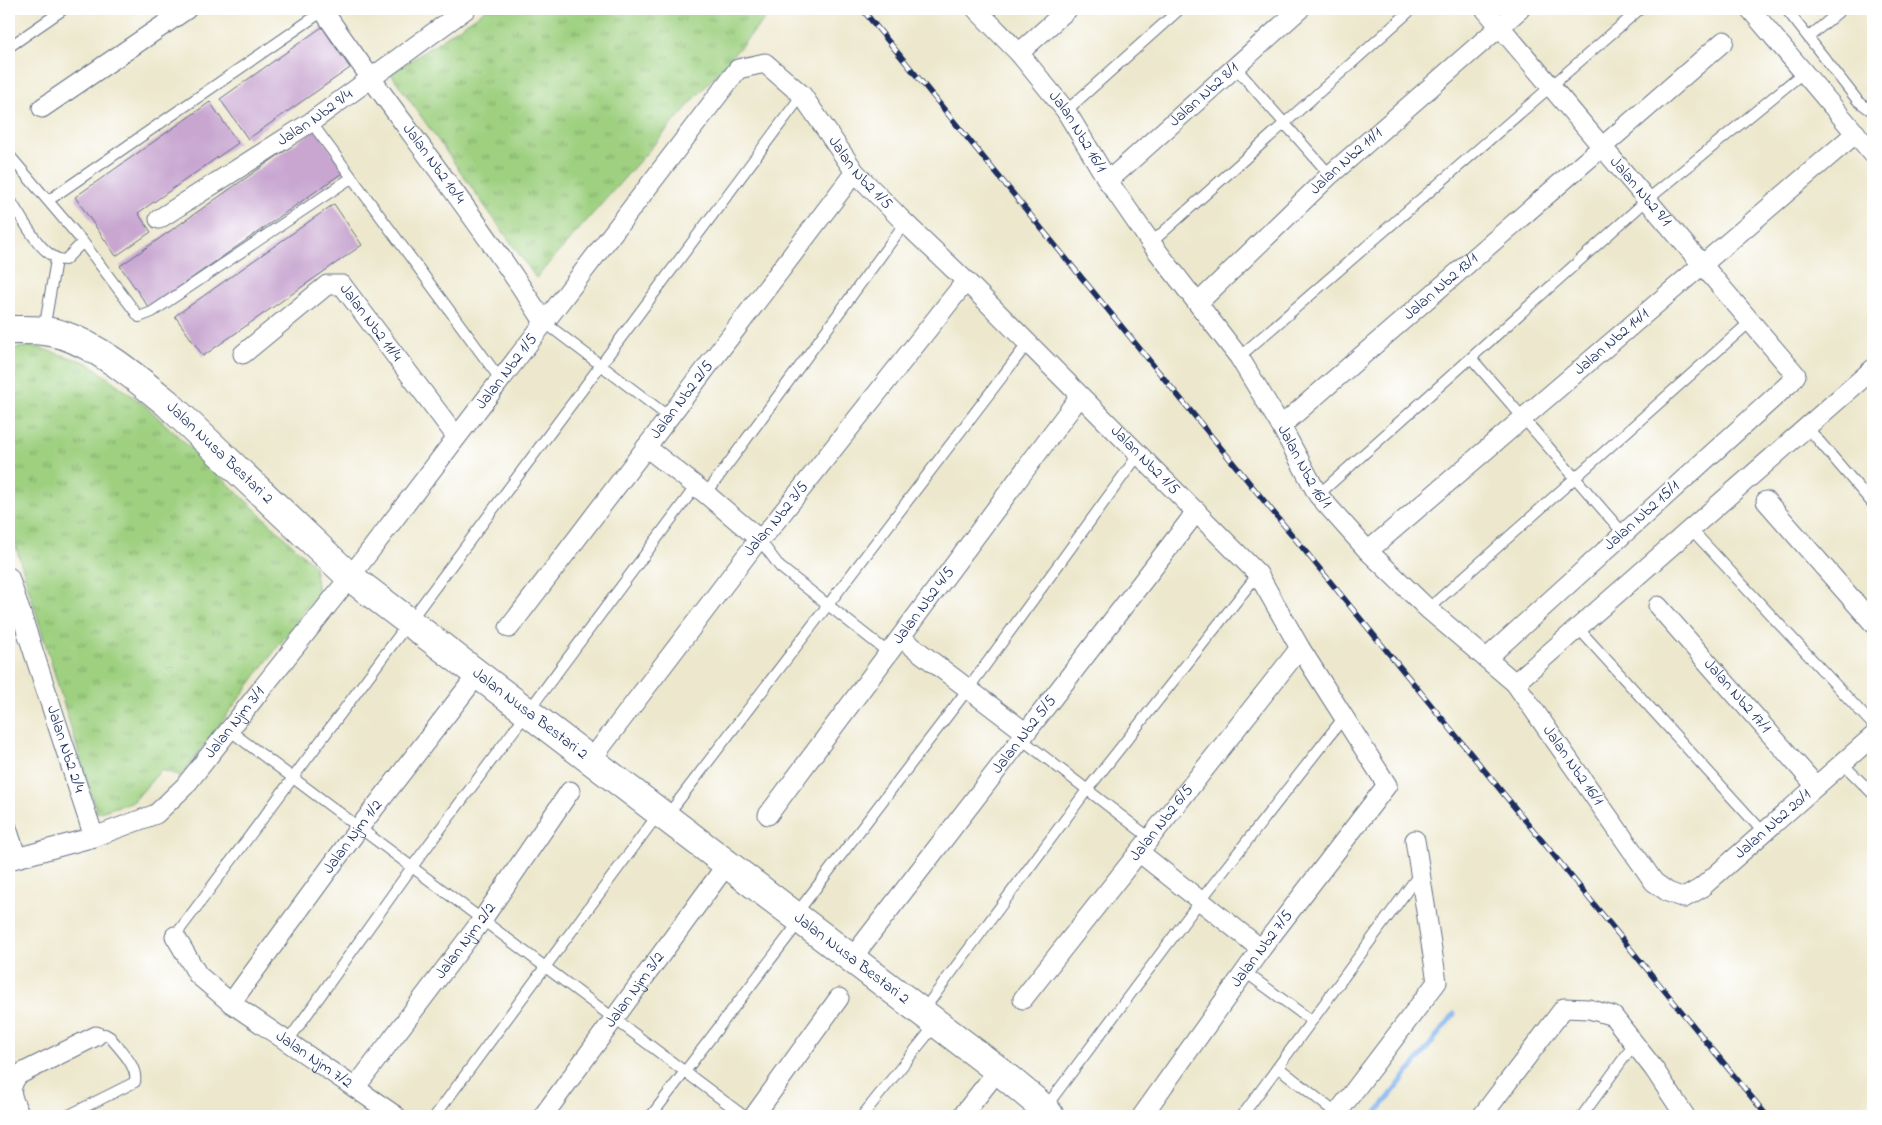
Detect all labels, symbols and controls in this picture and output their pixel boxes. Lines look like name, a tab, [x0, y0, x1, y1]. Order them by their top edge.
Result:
street label: Jalan Nb2 8/1	[1164, 57, 1244, 133]
street label: Jalan Nb2 9/4	[273, 83, 358, 153]
street label: Jalan Nb2 16/1	[1042, 86, 1113, 178]
street label: Jalan Nb2 10/4	[396, 119, 472, 209]
street label: Jalan Nb2 11/1	[1304, 122, 1388, 201]
street label: Jalan Nb2 1/5	[822, 131, 898, 215]
street label: Jalan Nb2 9/1	[1603, 151, 1677, 232]
street label: Jalan Nb2 13/1	[1398, 247, 1484, 326]
street label: Jalan Nb2 11/4	[333, 279, 408, 367]
street label: Jalan Nb2 14/1	[1569, 303, 1655, 381]
street label: Jalan Nb2 1/5	[470, 329, 544, 415]
street label: Jalan Nb2 2/5	[644, 356, 720, 444]
street label: Jalan Nusa Bestari 2	[160, 396, 279, 510]
street label: Jalan Nb2 1/5	[1105, 420, 1185, 501]
street label: Jalan Nb2 16/1	[1271, 421, 1337, 514]
street label: Jalan Nb2 15/1	[1599, 475, 1685, 557]
street label: Jalan Nb2 3/5	[738, 476, 815, 562]
street label: Jalan Nb2 4/5	[887, 562, 961, 650]
street label: Jalan Nb2 17/1	[1698, 653, 1777, 739]
street label: Jalan Nusa Bestari 2	[467, 662, 593, 766]
street label: Jalan Njm 3/1	[199, 682, 271, 764]
street label: Jalan Nb2 5/5	[986, 690, 1063, 779]
street label: Jalan Nb2 2/4	[40, 702, 91, 796]
street label: Jalan Nb2 16/1	[1536, 721, 1609, 811]
street label: Jalan Nb2 6/5	[1124, 780, 1200, 867]
street label: Jalan Nb2 20/1	[1729, 784, 1817, 865]
street label: Jalan Njm 1/2	[317, 795, 389, 879]
street label: Jalan Njm 2/2	[429, 898, 502, 985]
street label: Jalan Nb2 7/5	[1225, 905, 1299, 993]
street label: Jalan Nusa Bestari 2	[788, 906, 915, 1011]
street label: Jalan Njm 3/2	[599, 947, 671, 1033]
street label: Jalan Njm 7/2	[270, 1025, 357, 1095]

